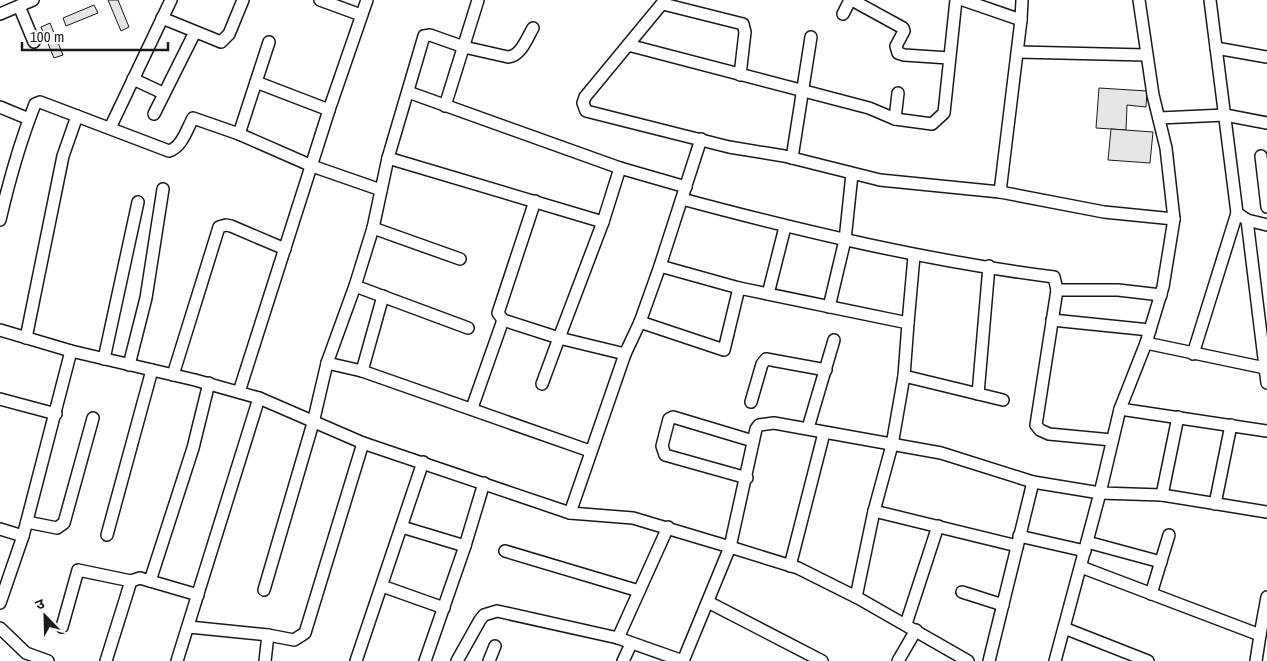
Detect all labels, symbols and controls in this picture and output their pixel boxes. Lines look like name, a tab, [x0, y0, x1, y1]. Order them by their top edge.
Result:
scale bar	[22, 20, 169, 52]
text: 100 m	[30, 26, 64, 47]
north arrow	[20, 591, 70, 641]
text: उ	[33, 594, 48, 614]

